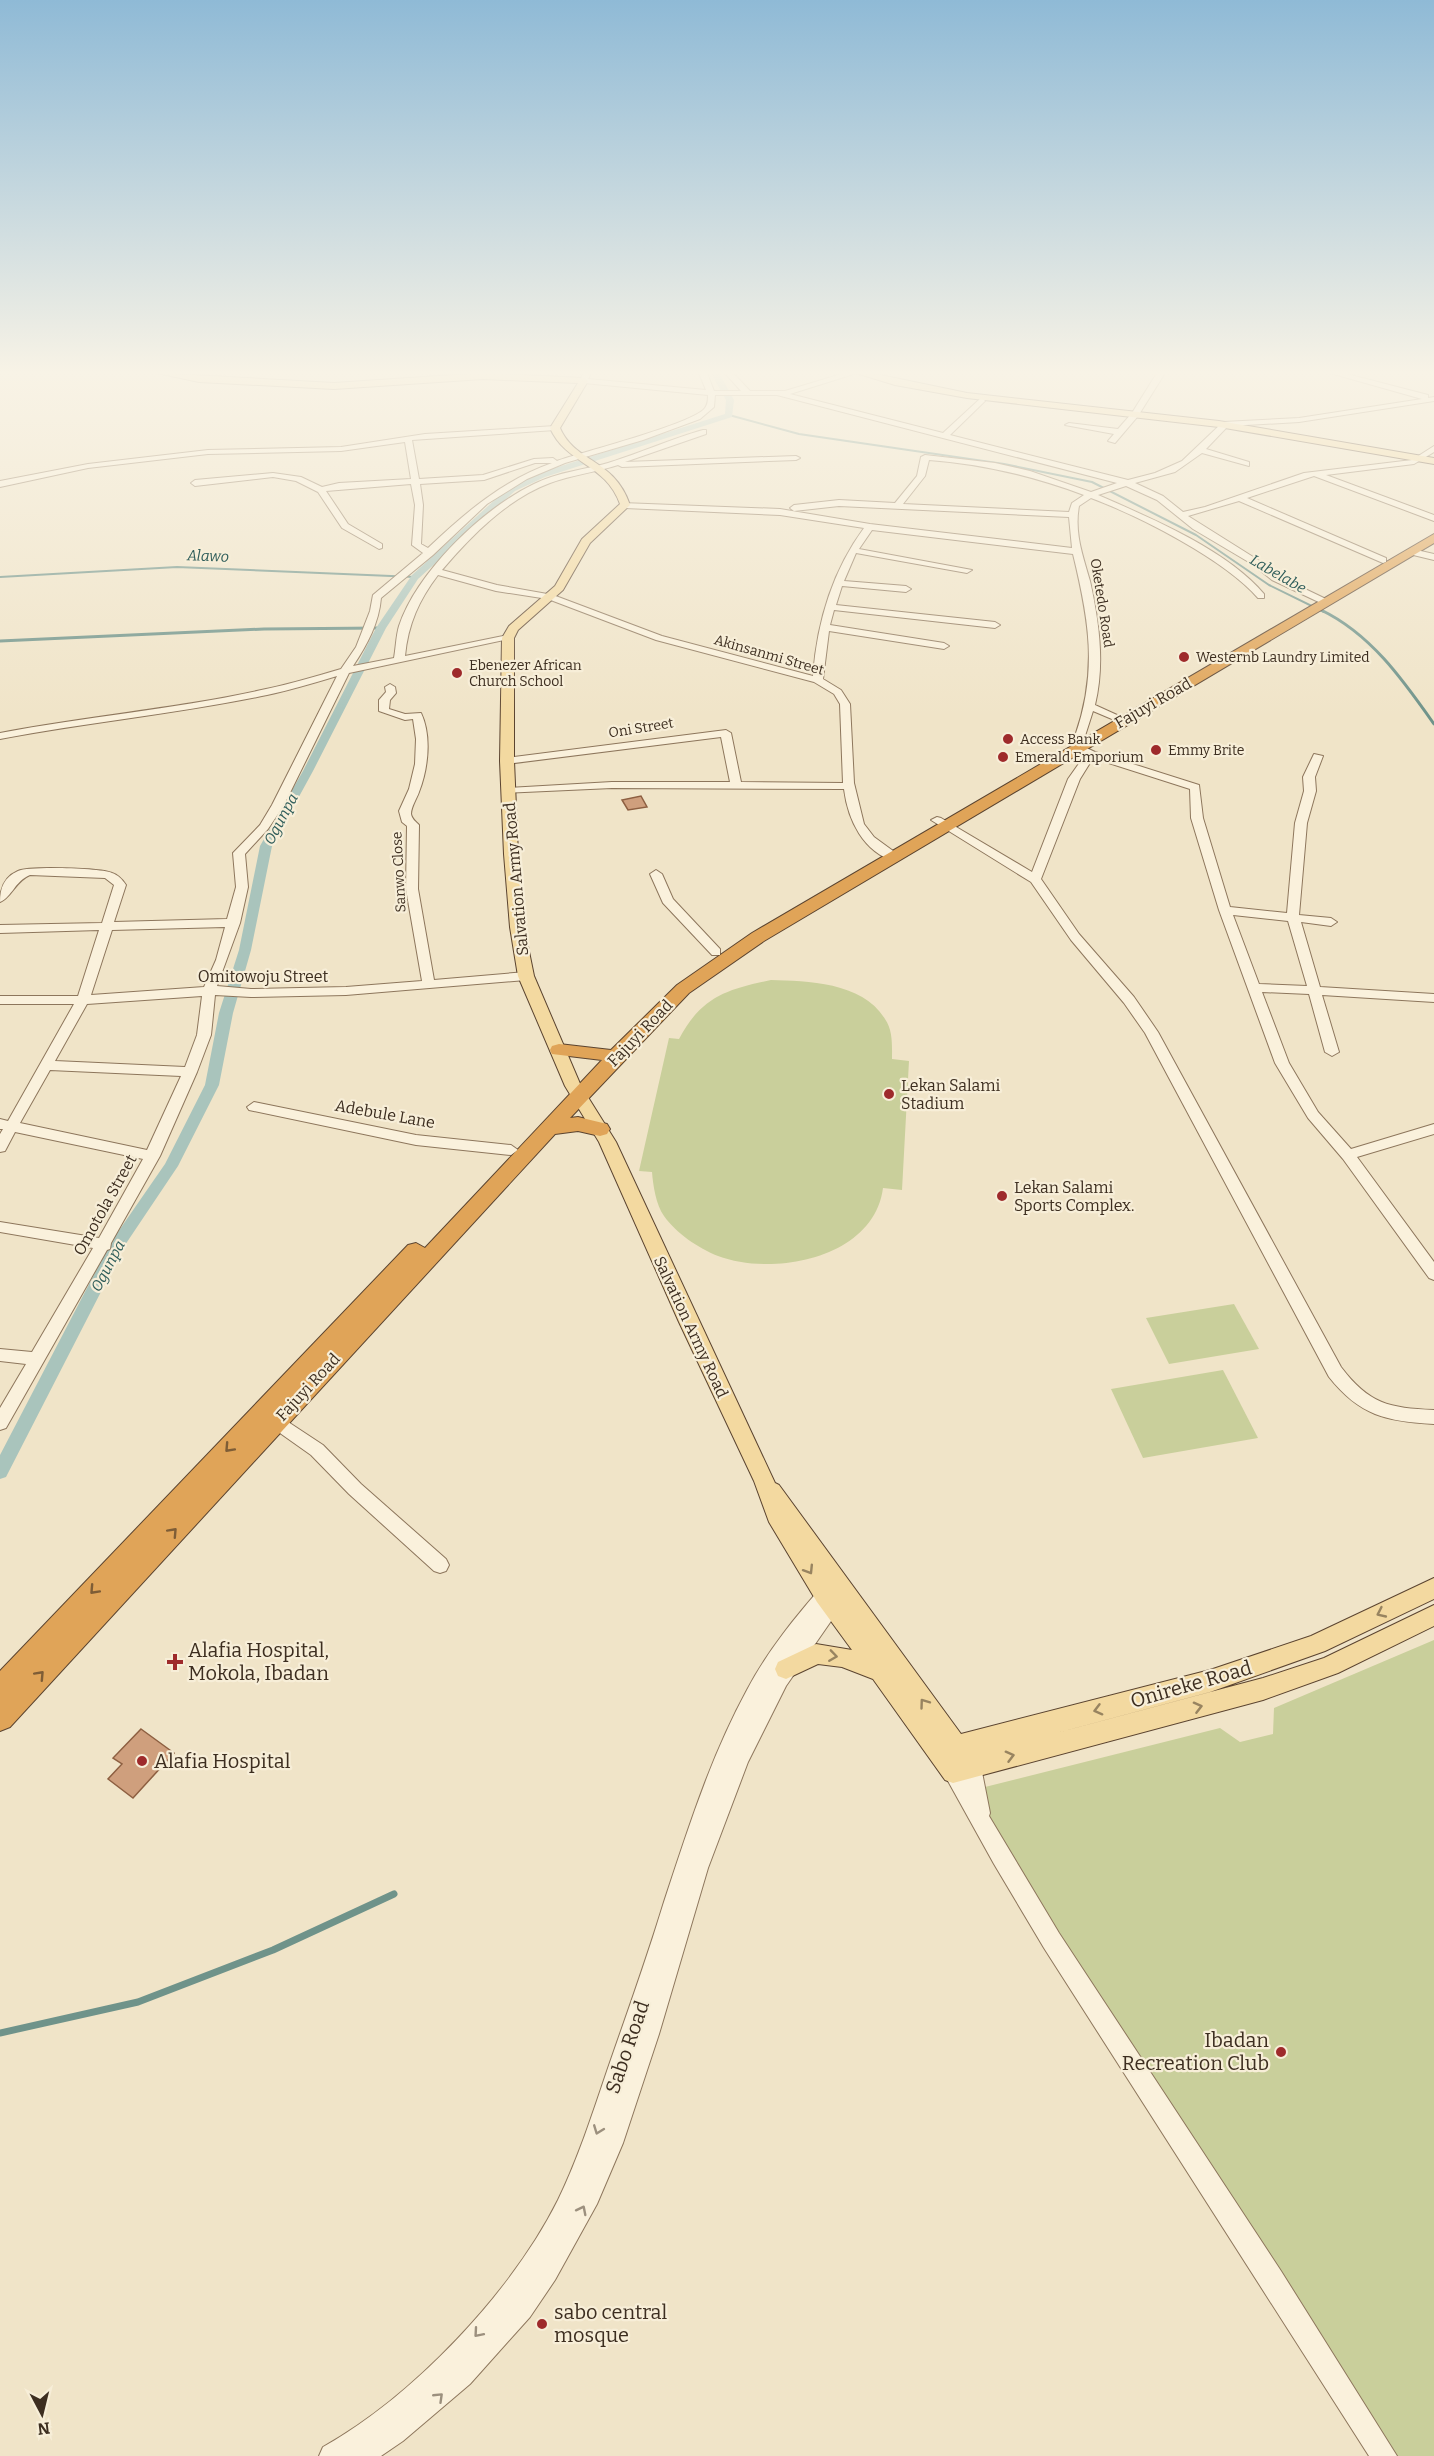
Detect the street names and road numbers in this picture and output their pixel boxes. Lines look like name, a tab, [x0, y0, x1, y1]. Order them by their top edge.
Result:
street label: Oketedo Road	[1087, 557, 1117, 649]
street label: Akinsanmi Street	[712, 631, 826, 679]
street label: Fajuyi Road	[1111, 673, 1195, 733]
street label: Oni Street	[607, 714, 675, 742]
street label: Salvation Army Road	[500, 801, 532, 957]
street label: Sanwo Close	[388, 831, 410, 913]
street label: Omitowoju Street	[198, 967, 328, 986]
street label: Fajuyi Road	[604, 995, 677, 1070]
street label: Adebule Lane	[333, 1096, 437, 1132]
street label: Omotola Street	[69, 1151, 141, 1259]
street label: Salvation Army Road	[650, 1253, 732, 1401]
street label: Fajuyi Road	[272, 1349, 344, 1425]
street label: Onireke Road	[1128, 1655, 1255, 1713]
street label: Sabo Road	[600, 1997, 654, 2097]

